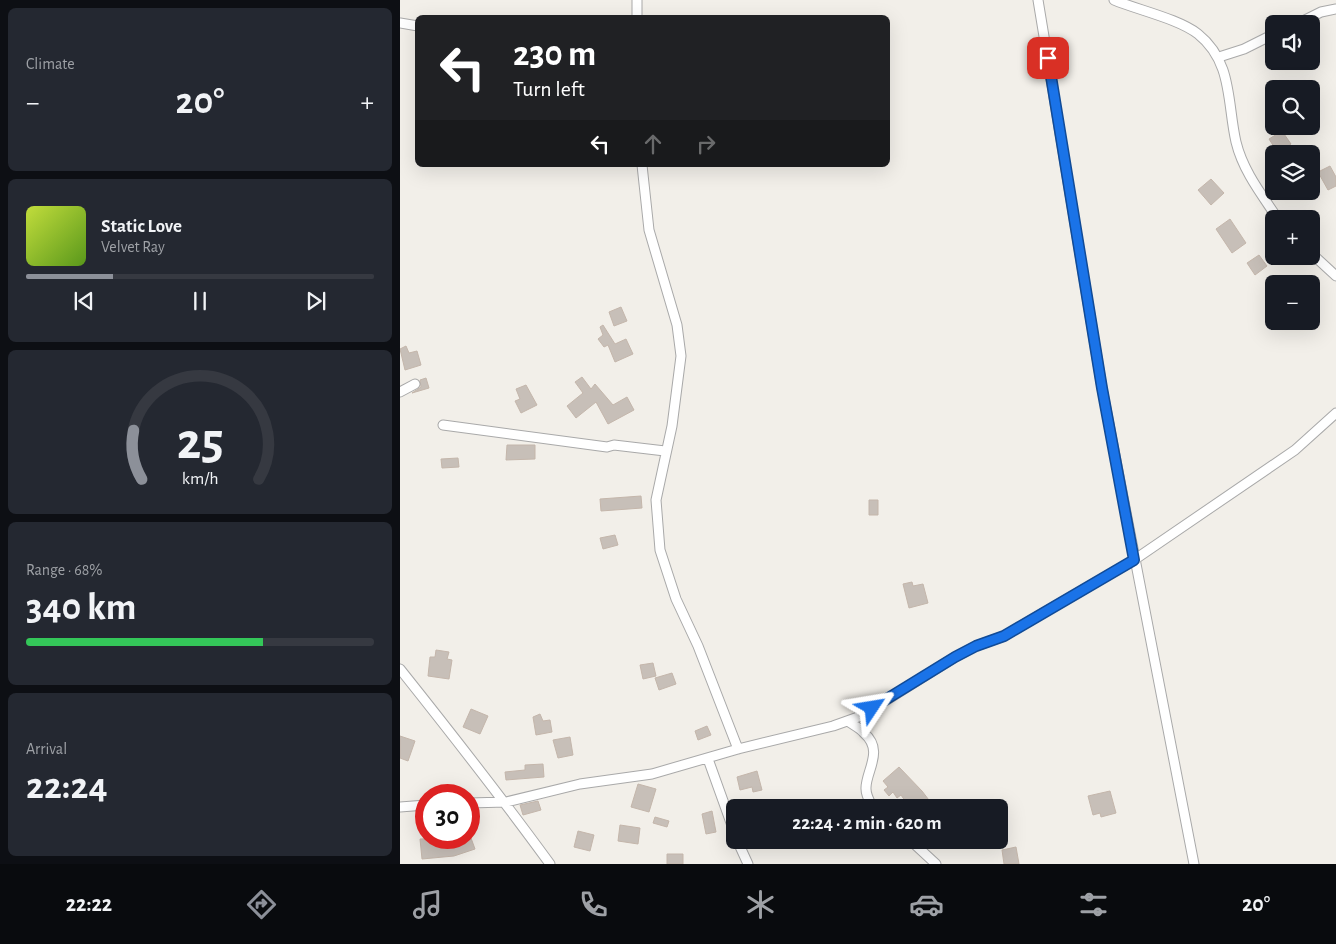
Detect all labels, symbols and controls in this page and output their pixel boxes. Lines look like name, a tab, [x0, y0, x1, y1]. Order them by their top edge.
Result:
map controls	[1265, 15, 1320, 330]
button: sound	[1265, 15, 1320, 70]
icon: left	[430, 35, 495, 100]
text: 230 m	[513, 37, 596, 72]
pin	[1027, 37, 1069, 79]
icon: arrive	[1034, 44, 1062, 72]
text: Climate	[26, 56, 75, 72]
text: Turn left	[513, 78, 585, 100]
button: search	[1265, 80, 1320, 135]
text: 20°	[176, 83, 224, 121]
text: −	[26, 89, 39, 117]
text: +	[361, 89, 374, 117]
icon: left	[586, 130, 614, 158]
icon: ahead	[639, 130, 667, 158]
icon: right	[692, 130, 720, 158]
button: layers	[1265, 145, 1320, 200]
button: +	[1265, 210, 1320, 265]
text: Static Love	[101, 217, 182, 236]
text: Velvet Ray	[101, 239, 165, 255]
button: −	[1265, 275, 1320, 330]
icon: previous	[70, 287, 98, 315]
icon: pause	[186, 287, 214, 315]
icon: next	[302, 287, 330, 315]
text: 25	[177, 416, 223, 468]
text: km/h	[182, 470, 218, 488]
text: Range · 68%	[26, 562, 102, 578]
text: 340 km	[26, 589, 137, 627]
position arrow	[845, 681, 897, 733]
text: Arrival	[26, 741, 67, 757]
text: 22:24	[26, 768, 108, 806]
speed limit sign: 30	[415, 784, 480, 849]
text: 22:24 · 2 min · 620 m	[792, 814, 942, 833]
icon: directions	[244, 887, 279, 922]
icon: music	[410, 887, 445, 922]
icon: phone	[576, 887, 611, 922]
icon: climate	[743, 887, 778, 922]
icon: car	[909, 887, 944, 922]
icon: filters	[1076, 887, 1111, 922]
text: 22:22	[66, 893, 112, 915]
text: 20°	[1242, 893, 1270, 915]

